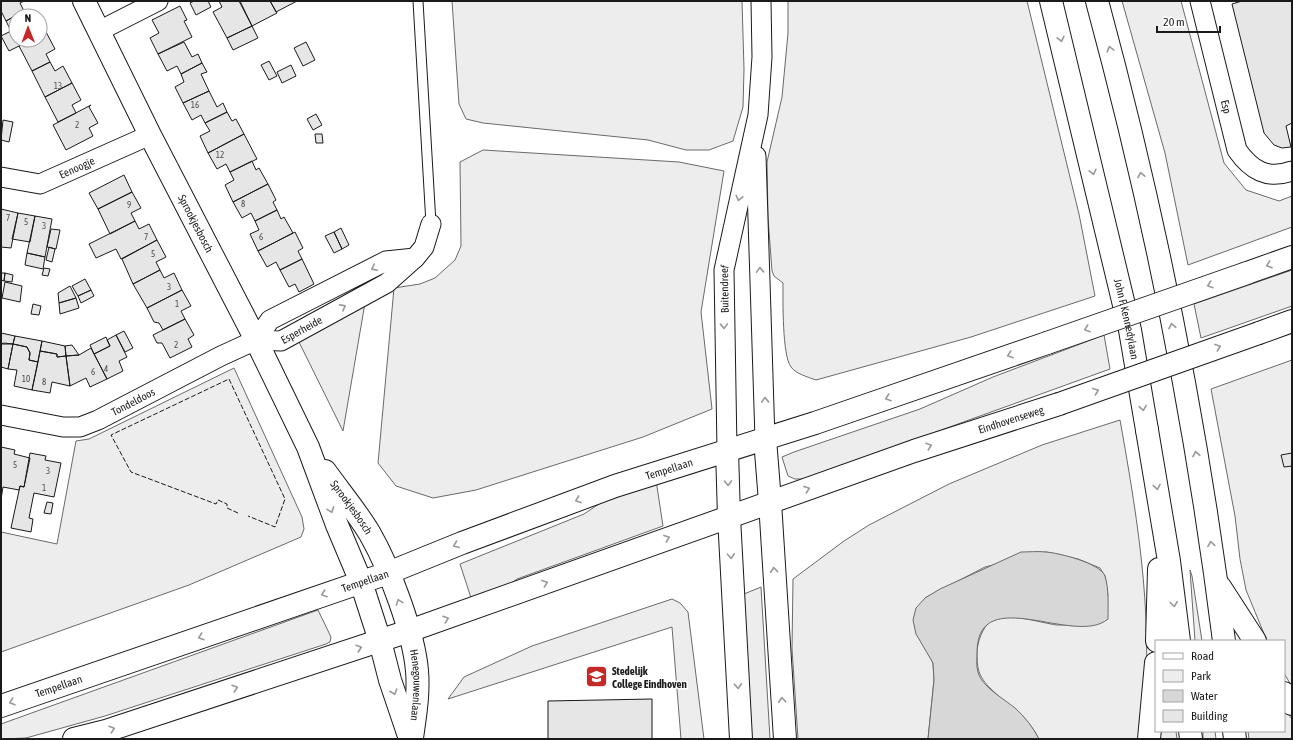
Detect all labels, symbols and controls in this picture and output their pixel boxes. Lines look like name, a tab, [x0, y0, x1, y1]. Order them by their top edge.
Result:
north arrow	[8, 8, 48, 48]
scale bar	[1157, 8, 1220, 34]
text: N	[24, 12, 31, 24]
text: 20 m	[1163, 15, 1185, 29]
one-way arrow	[1056, 36, 1064, 42]
one-way arrow	[1106, 46, 1115, 53]
house number: 13	[54, 81, 62, 91]
street label: Esp	[1219, 99, 1234, 115]
house number: 16	[191, 100, 199, 110]
house number: 2	[75, 120, 79, 130]
house number: 12	[216, 150, 224, 160]
street label: Eenoogje	[57, 154, 97, 181]
one-way arrow	[1089, 169, 1097, 175]
one-way arrow	[1137, 172, 1145, 178]
street label: Sprookjesbosch	[176, 193, 216, 254]
one-way arrow	[736, 194, 744, 201]
house number: 8	[241, 199, 245, 209]
house number: 9	[127, 200, 131, 210]
house number: 7	[6, 213, 10, 223]
house number: 5	[24, 217, 28, 227]
house number: 3	[42, 221, 46, 231]
house number: 7	[144, 232, 148, 242]
house number: 6	[259, 232, 263, 242]
house number: 5	[151, 249, 155, 259]
one-way arrow	[1266, 260, 1273, 268]
one-way arrow	[371, 263, 378, 270]
street label: Buitendreef	[718, 264, 731, 313]
one-way arrow	[756, 267, 764, 273]
street label: John F. Kennedylaan	[1112, 278, 1141, 360]
one-way arrow	[1206, 281, 1213, 289]
house number: 3	[167, 282, 171, 292]
house number: 1	[175, 299, 179, 309]
one-way arrow	[339, 305, 346, 312]
street label: Esperheide	[279, 314, 324, 346]
one-way arrow	[720, 323, 728, 329]
one-way arrow	[1168, 323, 1176, 329]
one-way arrow	[1084, 324, 1091, 332]
house number: 2	[174, 340, 178, 350]
one-way arrow	[1215, 343, 1222, 352]
one-way arrow	[1007, 351, 1014, 359]
house number: 4	[104, 364, 108, 374]
house number: 6	[91, 367, 95, 377]
house number: 10	[22, 374, 30, 384]
house number: 8	[42, 377, 46, 387]
street label: Tondeldoos	[109, 385, 157, 418]
one-way arrow	[1092, 387, 1099, 395]
one-way arrow	[884, 393, 891, 402]
one-way arrow	[760, 397, 769, 403]
street label: Eindhovenseweg	[977, 403, 1045, 436]
one-way arrow	[1138, 405, 1147, 411]
one-way arrow	[926, 442, 933, 451]
one-way arrow	[1192, 451, 1201, 457]
street label: Tempellaan	[644, 456, 694, 482]
house number: 5	[13, 460, 17, 470]
house number: 3	[46, 466, 50, 476]
street label: Sprookjesbosch	[328, 478, 375, 536]
one-way arrow	[724, 480, 732, 486]
house number: 1	[42, 483, 46, 493]
one-way arrow	[1152, 484, 1161, 490]
one-way arrow	[803, 486, 810, 494]
one-way arrow	[575, 495, 582, 503]
one-way arrow	[327, 506, 335, 513]
one-way arrow	[663, 535, 670, 543]
one-way arrow	[453, 540, 460, 548]
one-way arrow	[1207, 541, 1216, 547]
one-way arrow	[726, 553, 735, 559]
street label: Tempellaan	[340, 567, 390, 594]
one-way arrow	[770, 567, 779, 573]
one-way arrow	[541, 580, 548, 588]
one-way arrow	[321, 590, 328, 598]
one-way arrow	[395, 598, 403, 605]
one-way arrow	[1169, 601, 1178, 607]
one-way arrow	[443, 615, 450, 623]
one-way arrow	[198, 632, 205, 640]
legend	[1155, 640, 1285, 732]
one-way arrow	[355, 644, 362, 652]
street label: Henegouwenlaan	[408, 648, 424, 722]
text: Road	[1191, 649, 1214, 663]
school or university icon: Stedelijk College Eindhoven	[584, 664, 610, 690]
place label: Stedelijk College Eindhoven	[612, 665, 687, 690]
text: Park	[1191, 669, 1212, 683]
street label: Tempellaan	[34, 673, 84, 700]
one-way arrow	[733, 683, 742, 689]
one-way arrow	[232, 684, 239, 693]
one-way arrow	[389, 688, 398, 695]
text: Water	[1191, 689, 1218, 703]
one-way arrow	[9, 697, 16, 705]
one-way arrow	[778, 697, 787, 703]
text: Building	[1191, 709, 1229, 723]
one-way arrow	[108, 725, 115, 734]

